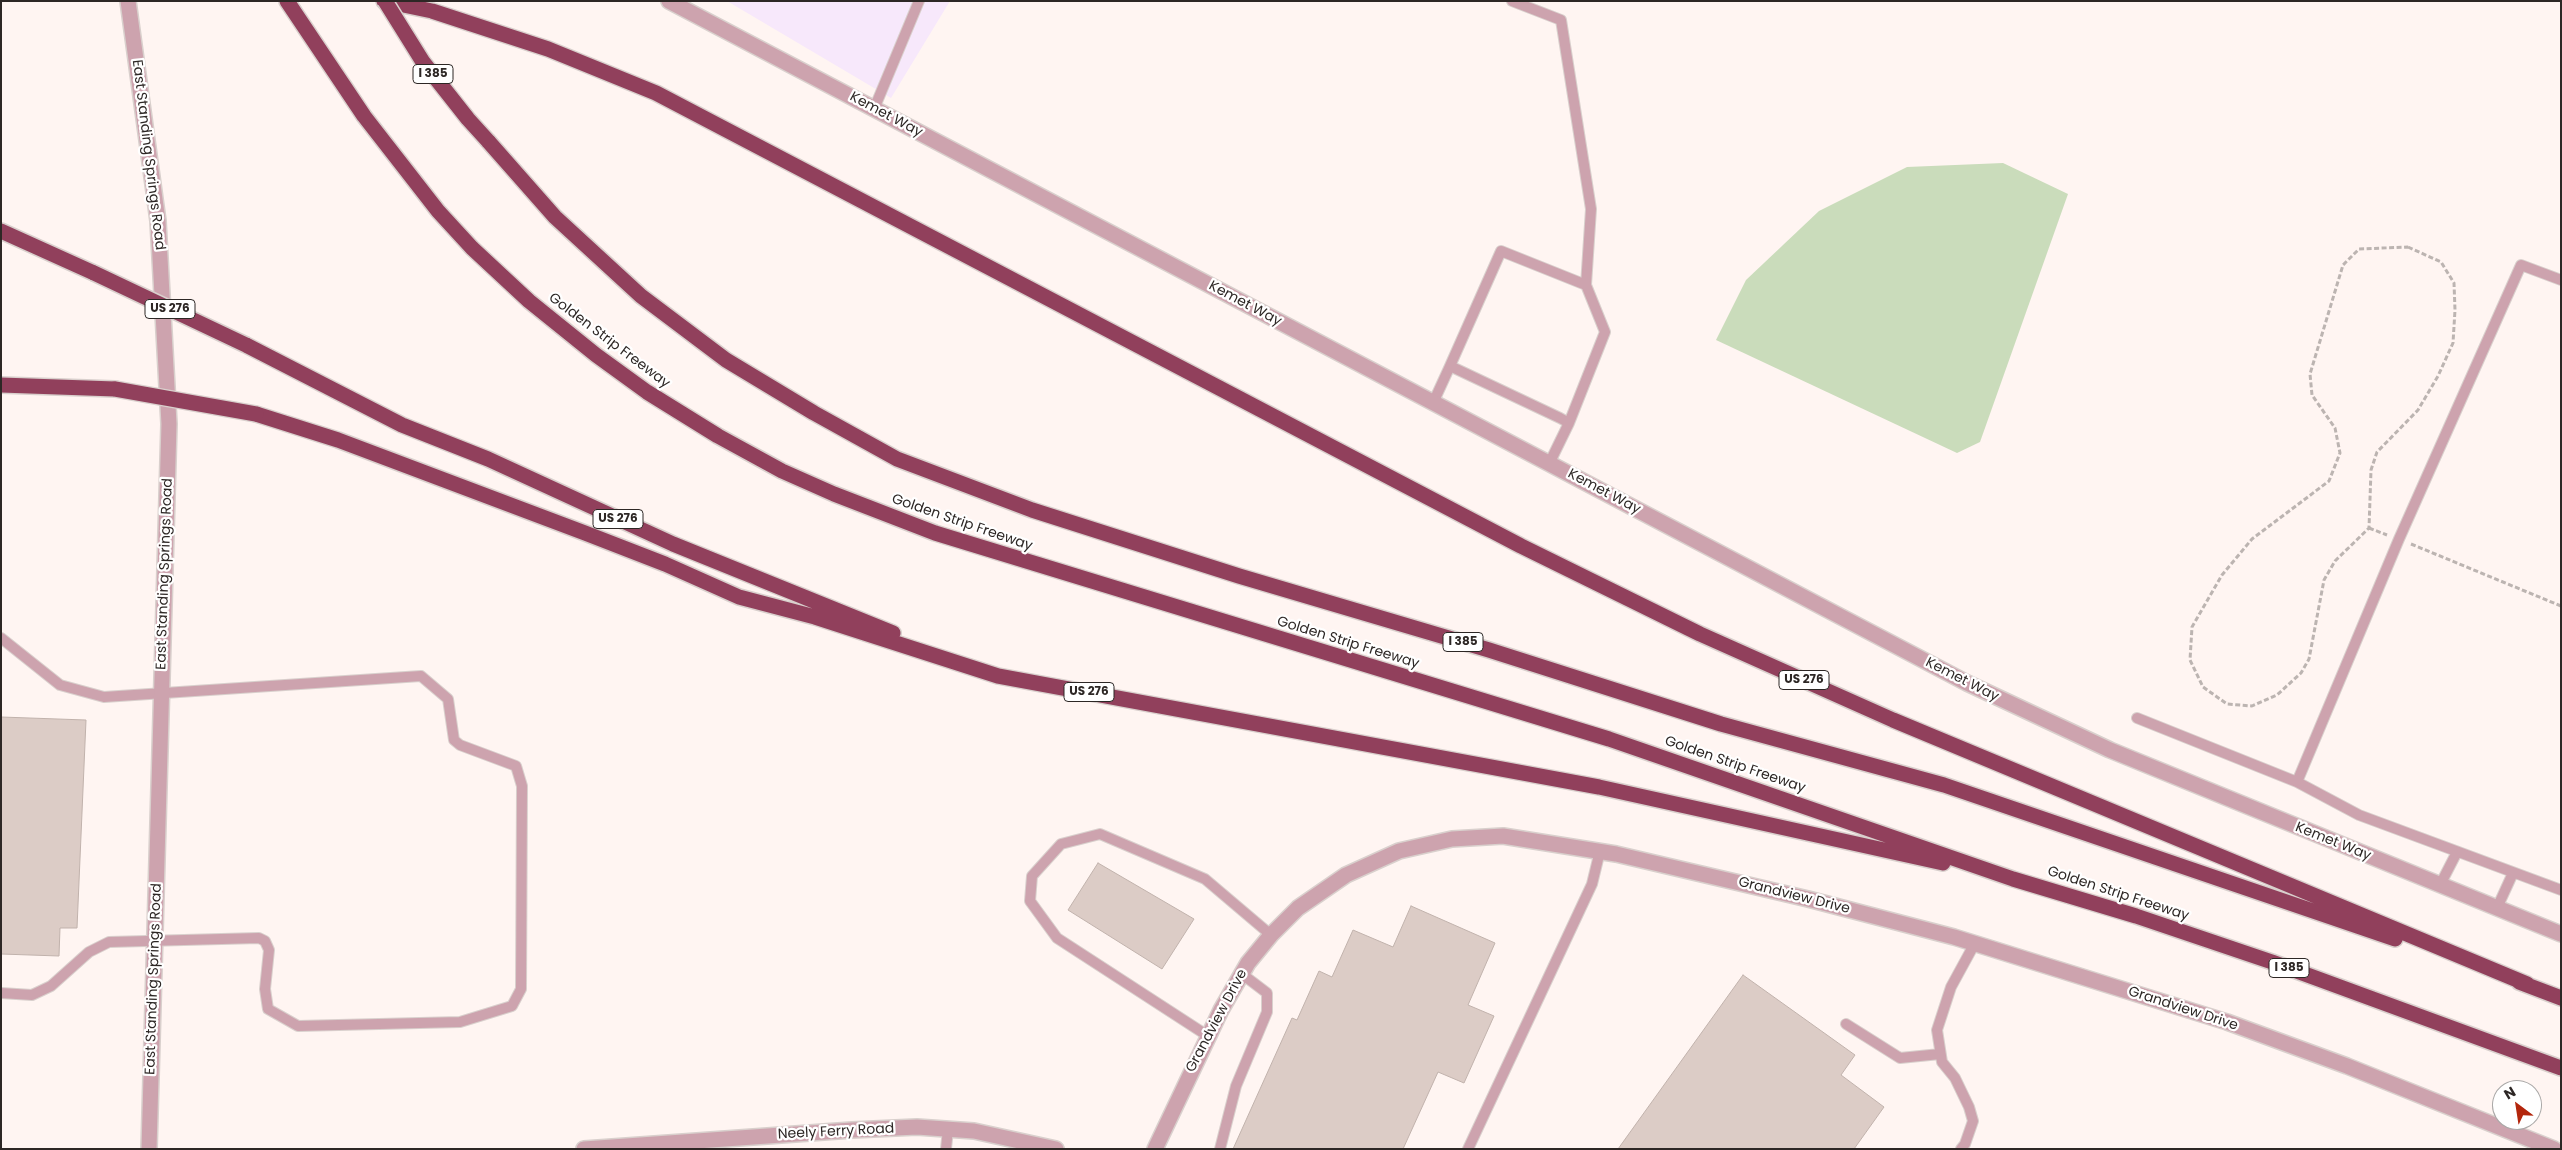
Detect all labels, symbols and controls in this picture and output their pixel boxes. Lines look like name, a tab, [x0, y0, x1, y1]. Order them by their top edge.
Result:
street label: East Standing Springs Road	[128, 59, 168, 251]
road number: I 385	[413, 64, 453, 84]
street label: Kemet Way	[847, 89, 925, 141]
street label: Kemet Way	[1206, 278, 1284, 330]
street label: Golden Strip Freeway	[545, 290, 673, 392]
road number: US 276	[145, 300, 195, 318]
street label: Kemet Way	[1565, 466, 1643, 518]
street label: East Standing Springs Road	[153, 478, 177, 670]
street label: Golden Strip Freeway	[889, 491, 1035, 555]
road number: US 276	[593, 509, 643, 528]
street label: Golden Strip Freeway	[1275, 613, 1421, 673]
road number: I 385	[1443, 632, 1483, 652]
street label: Kemet Way	[1923, 654, 2001, 706]
road number: US 276	[1779, 670, 1829, 690]
road number: US 276	[1064, 682, 1114, 702]
street label: Golden Strip Freeway	[1662, 733, 1808, 797]
street label: Kemet Way	[2293, 819, 2373, 865]
street label: Golden Strip Freeway	[2045, 863, 2191, 925]
street label: Grandview Drive	[1737, 874, 1851, 918]
street label: East Standing Springs Road	[142, 883, 166, 1075]
road number: I 385	[2269, 958, 2309, 978]
street label: Grandview Drive	[1183, 967, 1251, 1075]
street label: Grandview Drive	[2126, 983, 2240, 1035]
north arrow	[2492, 1080, 2542, 1130]
text: N	[2500, 1082, 2519, 1104]
street label: Neely Ferry Road	[777, 1121, 895, 1143]

